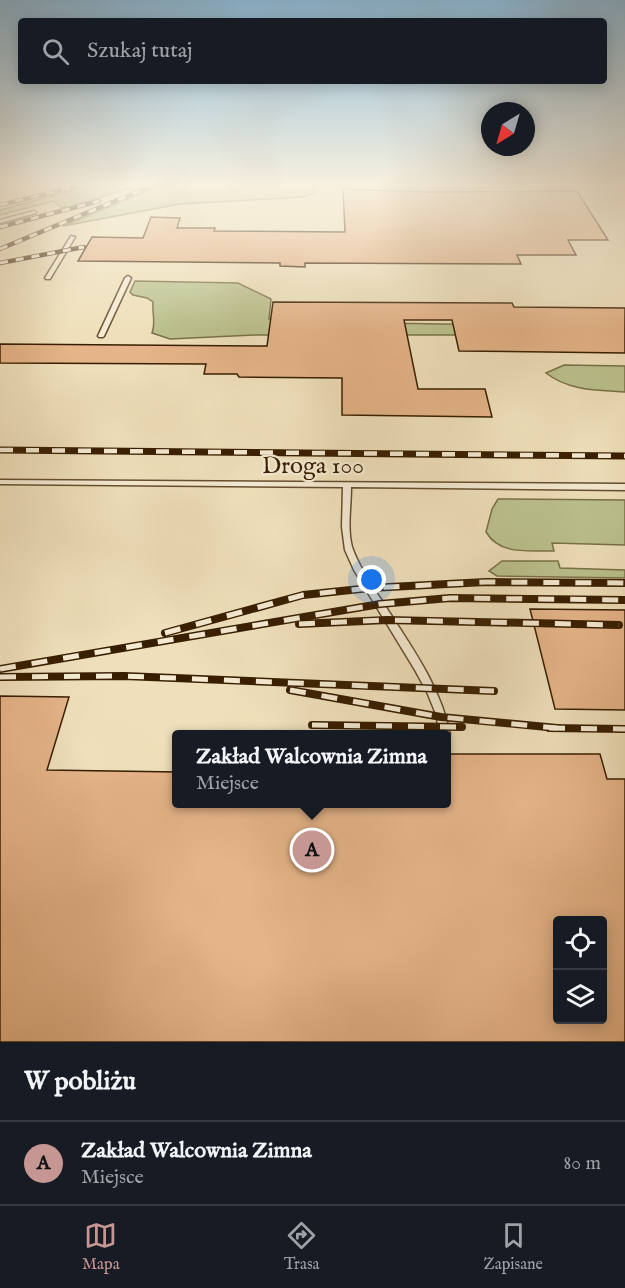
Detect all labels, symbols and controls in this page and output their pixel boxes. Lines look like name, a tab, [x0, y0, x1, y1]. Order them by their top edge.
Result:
search box	[18, 18, 607, 84]
icon: search	[39, 35, 72, 68]
text: Szukaj tutaj	[87, 37, 192, 65]
north arrow	[481, 102, 535, 156]
street label: Droga 100	[262, 451, 364, 482]
your location	[357, 565, 386, 594]
popup	[172, 730, 451, 808]
text: Zakład Walcownia Zimna	[196, 743, 427, 771]
text: Miejsce	[196, 771, 259, 796]
pin: A	[292, 828, 332, 872]
map controls	[553, 916, 607, 1024]
button: locate	[553, 916, 607, 970]
button: layers	[553, 970, 607, 1024]
text: W pobliżu	[24, 1065, 136, 1098]
text: Zakład Walcownia Zimna	[81, 1137, 312, 1165]
text: A	[37, 1151, 50, 1176]
text: 80 m	[564, 1151, 601, 1176]
text: Miejsce	[81, 1165, 144, 1190]
tab: Mapa	[82, 1219, 120, 1275]
tab: Trasa	[284, 1219, 319, 1275]
tab: Zapisane	[484, 1219, 543, 1275]

